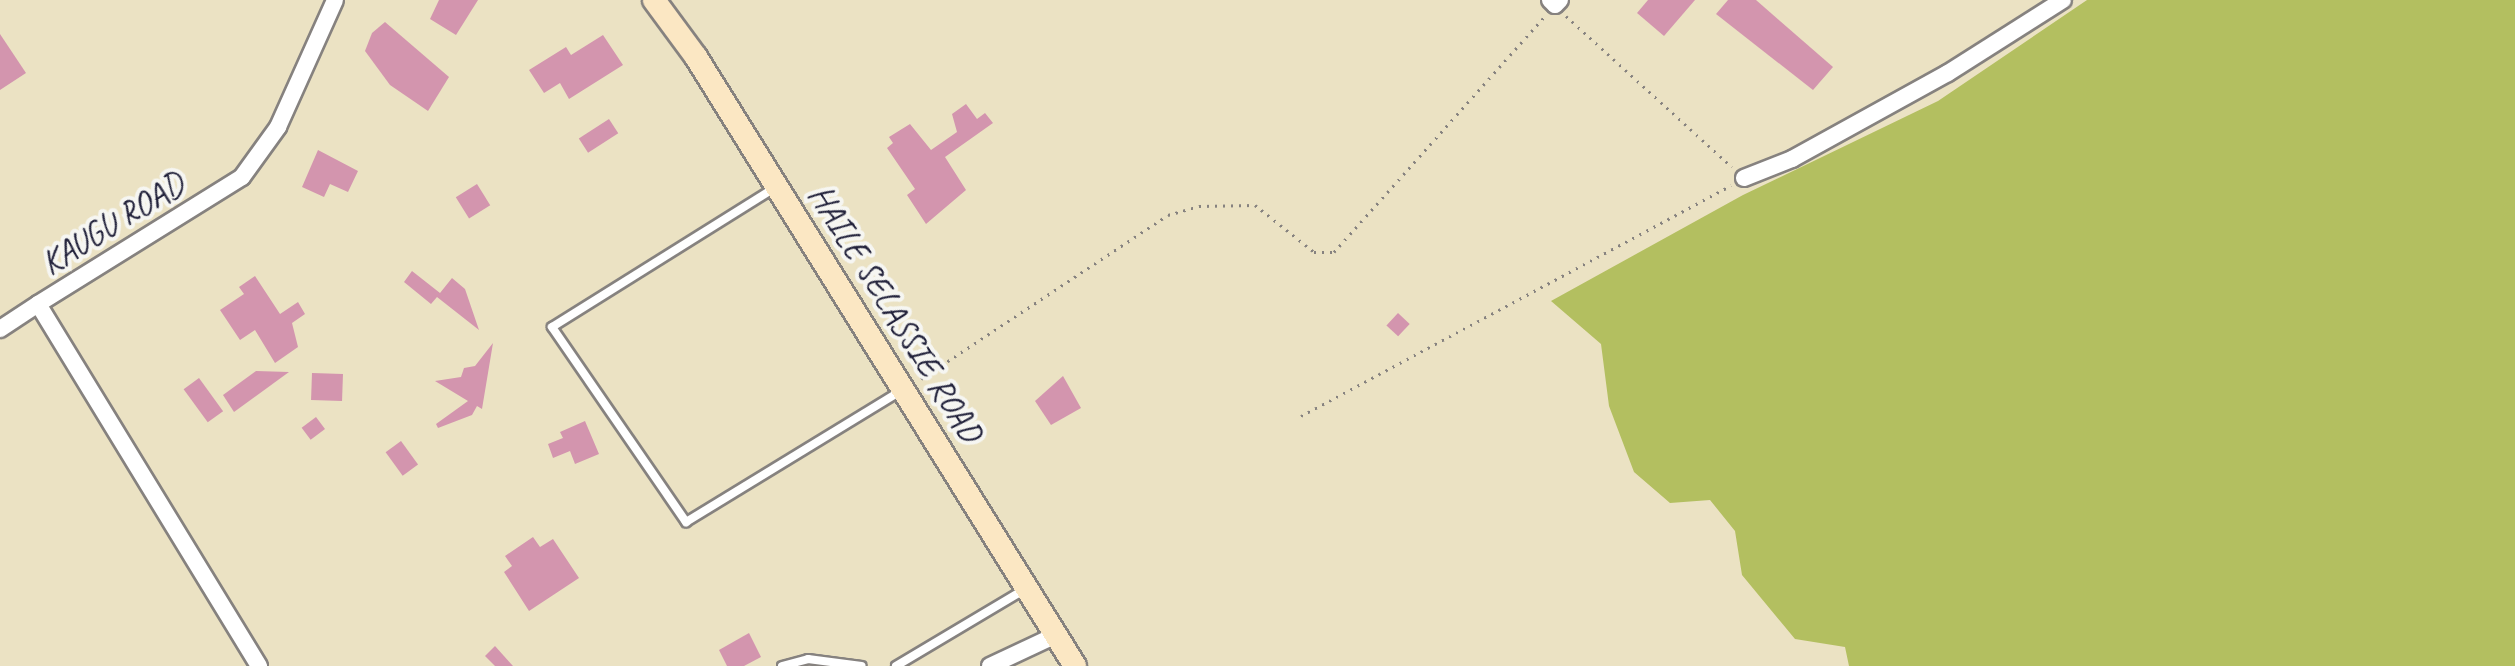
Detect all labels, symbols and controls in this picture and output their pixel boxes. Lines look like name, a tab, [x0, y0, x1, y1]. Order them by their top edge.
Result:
street label: KAUGU ROAD	[32, 163, 192, 283]
street label: HAILE SELASSIE ROAD	[800, 176, 992, 450]

